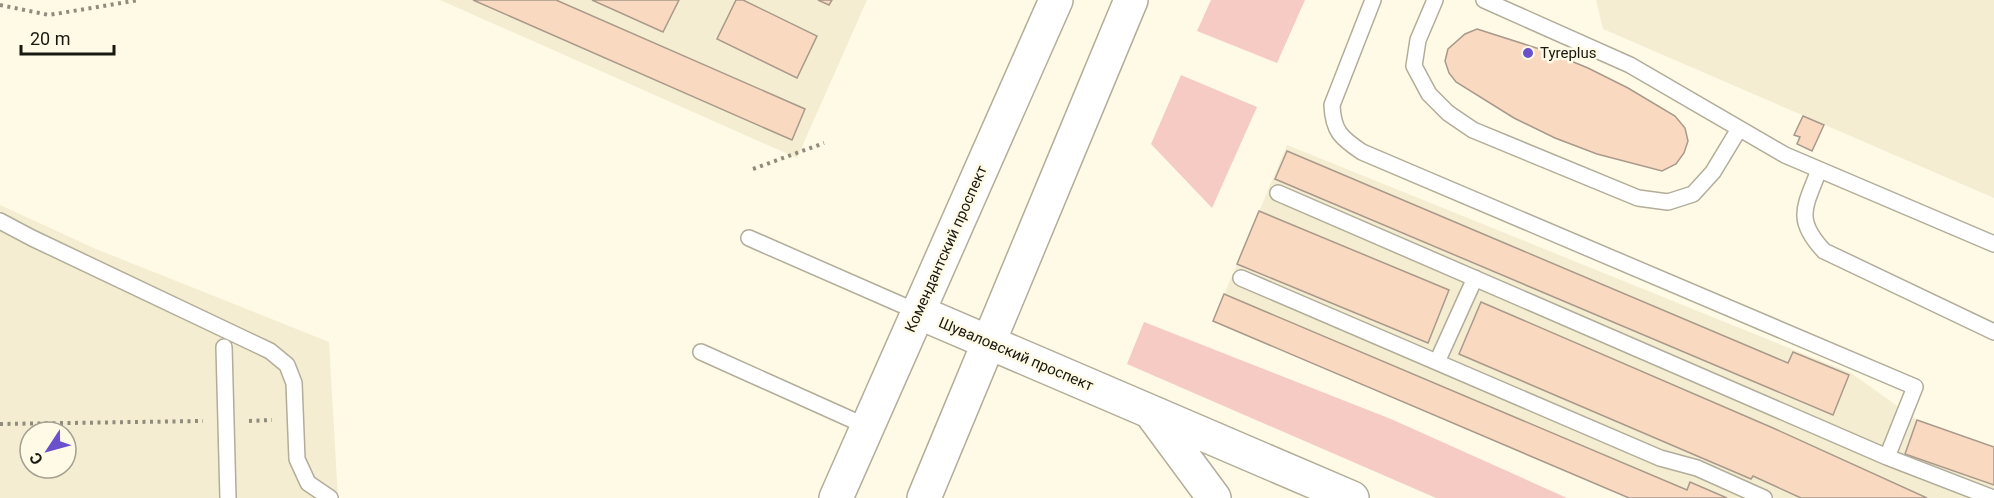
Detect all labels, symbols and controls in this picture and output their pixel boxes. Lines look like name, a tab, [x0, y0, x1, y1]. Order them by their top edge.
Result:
scale bar	[21, 18, 114, 56]
text: 20 m	[30, 28, 70, 49]
place label: Tyreplus	[1540, 44, 1597, 62]
marker: Tyreplus	[1521, 46, 1535, 60]
street label: Комендантский проспект	[901, 163, 991, 335]
street label: Шуваловский проспект	[936, 313, 1096, 395]
north arrow	[18, 420, 78, 480]
text: С	[26, 449, 47, 468]

